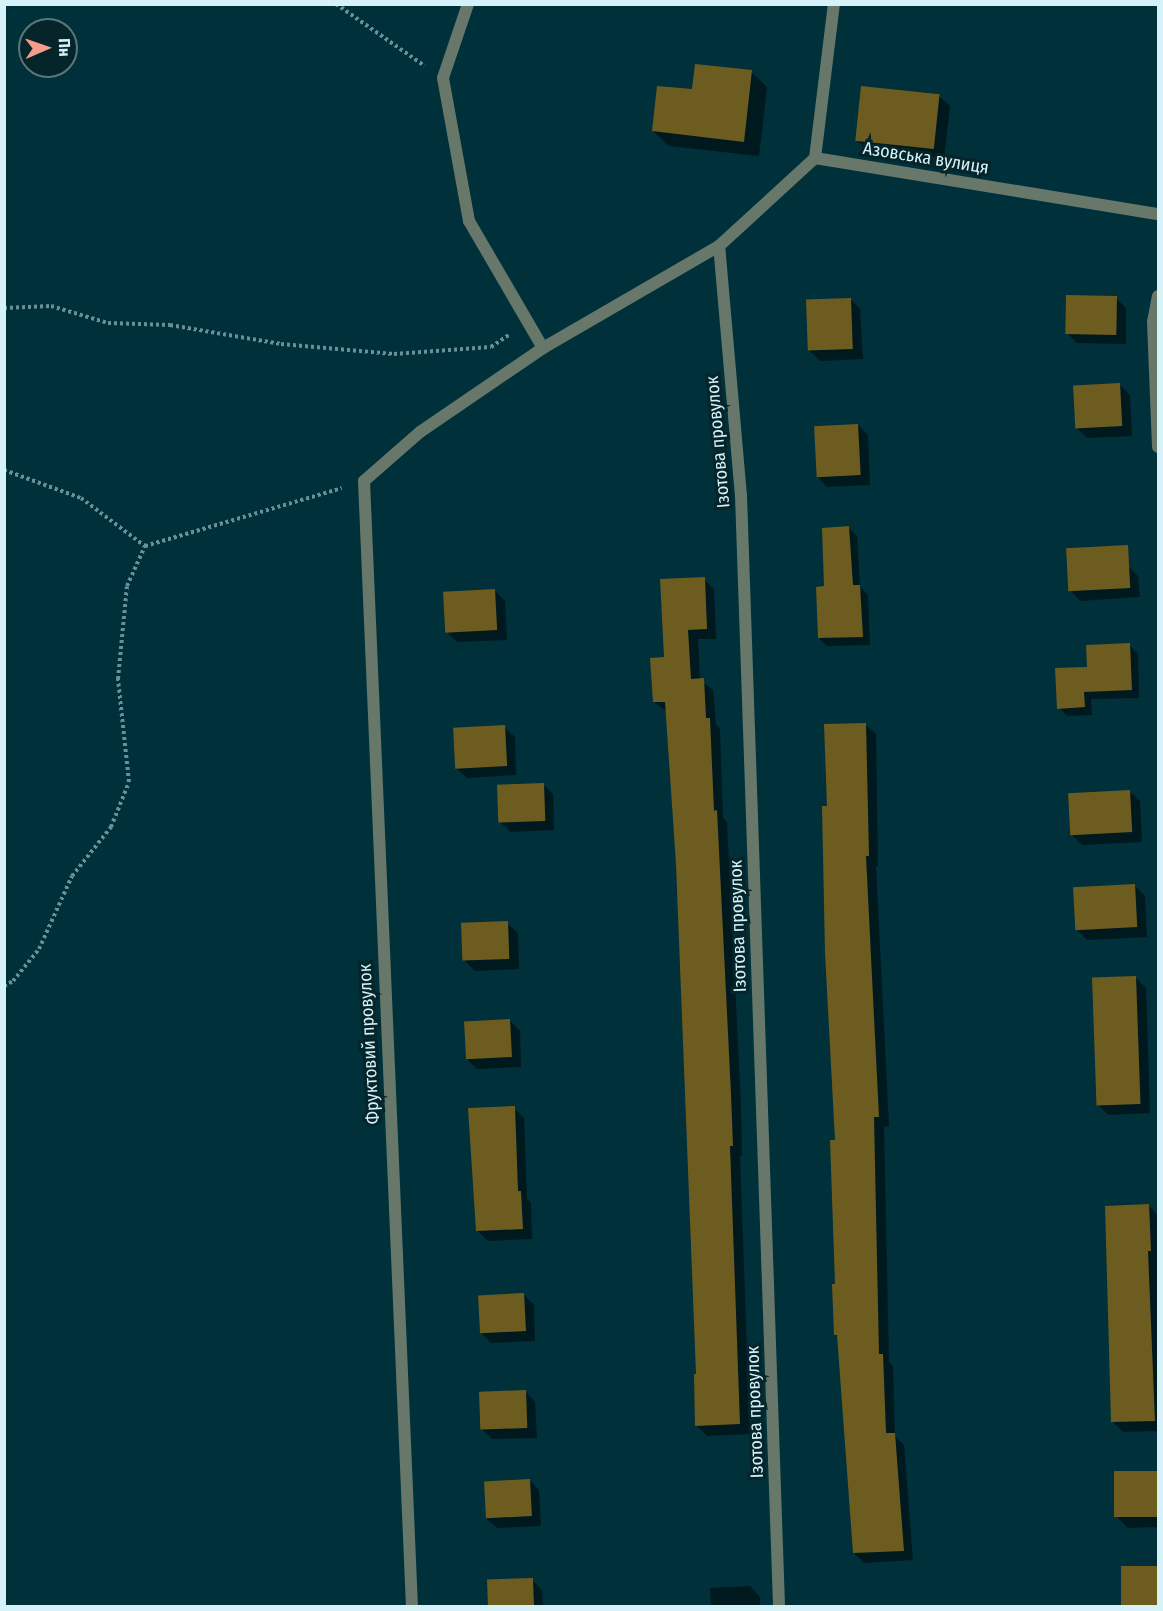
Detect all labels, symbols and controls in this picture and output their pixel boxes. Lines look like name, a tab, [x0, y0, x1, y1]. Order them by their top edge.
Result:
north arrow	[18, 18, 78, 78]
text: Пн	[55, 38, 74, 57]
street label: Азовська вулиця	[862, 137, 990, 179]
street label: Ізотова провулок	[701, 375, 735, 509]
street label: Ізотова провулок	[725, 860, 751, 992]
street label: Фруктовий провулок	[354, 963, 384, 1125]
street label: Ізотова провулок	[742, 1346, 768, 1478]

